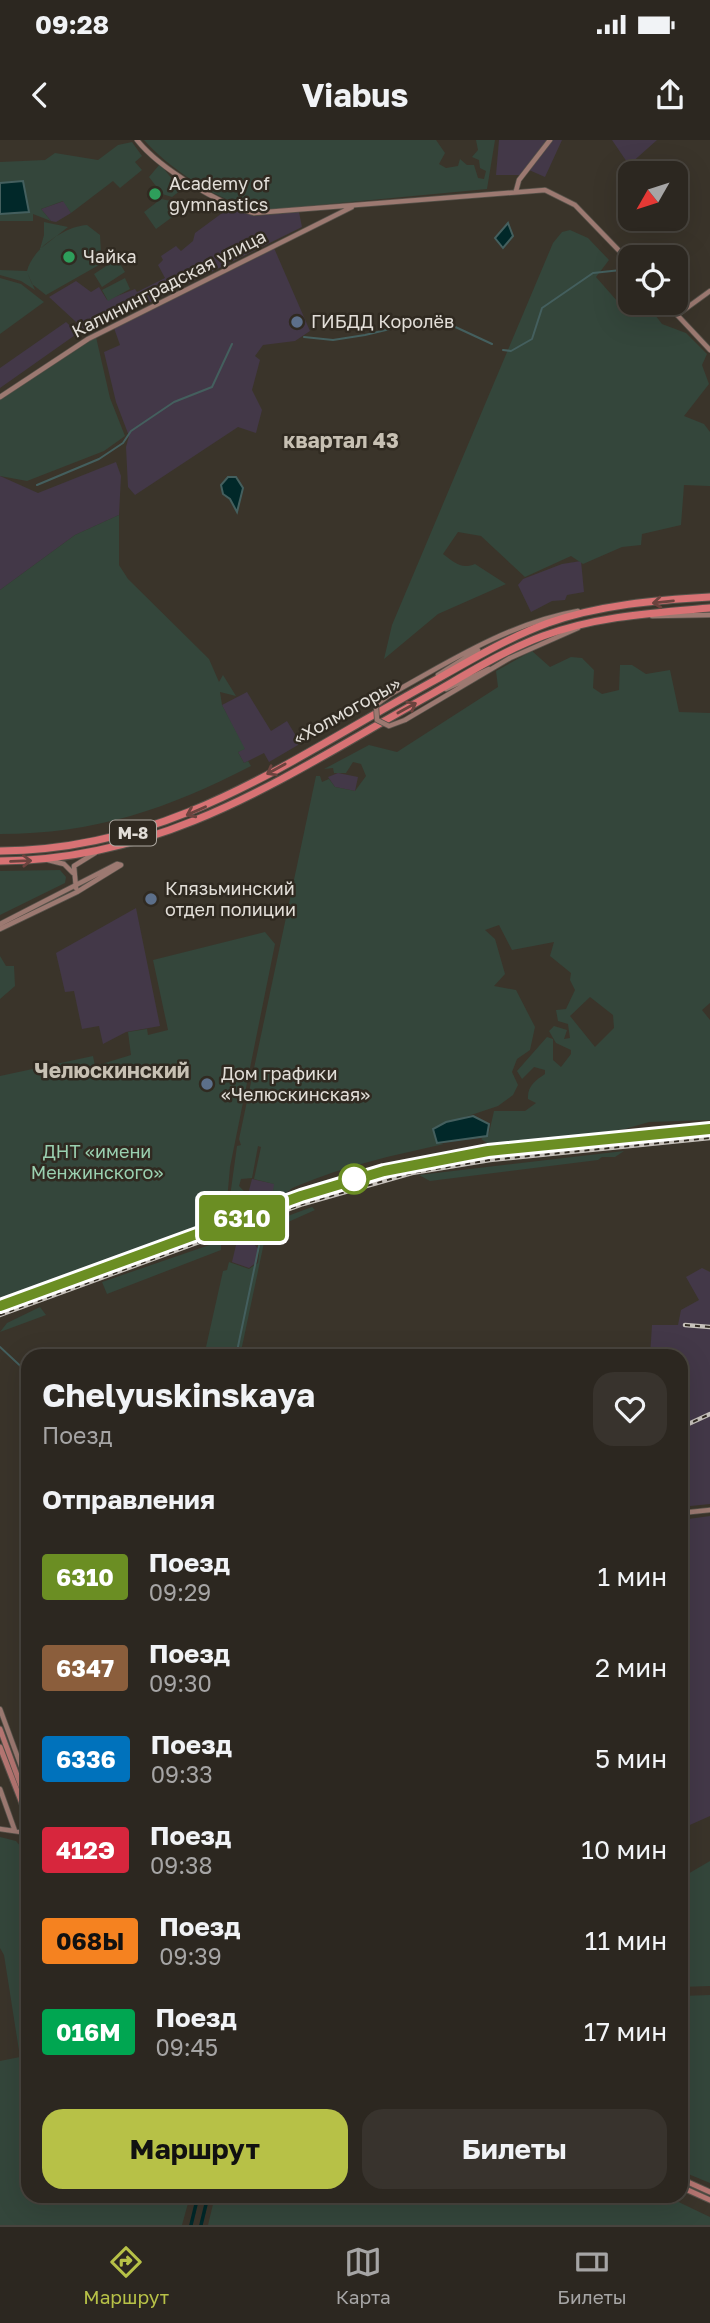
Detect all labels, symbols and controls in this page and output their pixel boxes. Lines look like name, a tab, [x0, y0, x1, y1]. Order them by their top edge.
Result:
text: 09:28	[35, 9, 109, 40]
icon: back	[21, 76, 59, 114]
text: Viabus	[302, 76, 408, 114]
icon: share	[651, 76, 689, 114]
north arrow	[618, 161, 688, 231]
map controls	[618, 161, 688, 315]
place label: Academy of gymnastics	[169, 172, 270, 215]
marker: Academy of gymnastics	[147, 186, 163, 202]
street label: Калининградская улица	[68, 224, 269, 342]
place label: Чайка	[83, 245, 137, 267]
button: locate	[618, 245, 688, 315]
marker: Чайка	[61, 249, 77, 265]
place label: ГИБДД Королёв	[311, 310, 454, 332]
marker: ГИБДД Королёв	[289, 314, 305, 330]
district label: квартал 43	[283, 427, 399, 453]
one-way arrow	[652, 595, 675, 608]
street label: «Холмогоры»	[289, 672, 404, 749]
one-way arrow	[396, 701, 416, 715]
one-way arrow	[266, 762, 286, 776]
one-way arrow	[185, 805, 207, 818]
road number: М-8	[110, 820, 156, 846]
one-way arrow	[10, 854, 33, 867]
place label: Клязьминский отдел полиции	[165, 877, 296, 920]
marker: Клязьминский отдел полиции	[143, 891, 159, 907]
district label: Челюскинский	[34, 1057, 190, 1083]
place label: Дом графики «Челюскинская»	[221, 1062, 370, 1105]
marker: Дом графики «Челюскинская»	[199, 1076, 215, 1092]
park label: ДНТ «имени Менжинского»	[31, 1140, 163, 1183]
unlabelled marker	[339, 1164, 369, 1194]
line badge: 6310	[193, 1195, 291, 1241]
text: 6310	[213, 1203, 271, 1232]
button: heart	[593, 1372, 667, 1446]
text: Chelyuskinskaya	[42, 1375, 315, 1414]
text: Поезд	[42, 1421, 112, 1449]
text: Отправления	[42, 1484, 215, 1515]
text: Поезд	[149, 1547, 230, 1578]
text: 1 мин	[597, 1561, 667, 1592]
text: 6310	[56, 1562, 114, 1591]
text: 09:29	[149, 1578, 211, 1606]
text: Поезд	[149, 1638, 230, 1669]
text: 2 мин	[595, 1652, 667, 1683]
text: 6347	[56, 1653, 114, 1682]
text: 09:30	[149, 1669, 212, 1697]
text: Поезд	[151, 1729, 232, 1760]
text: 5 мин	[595, 1743, 667, 1774]
text: 6336	[56, 1744, 116, 1773]
text: 09:33	[151, 1760, 213, 1788]
text: Поезд	[150, 1820, 231, 1851]
text: 10 мин	[581, 1834, 667, 1865]
text: 412Э	[56, 1835, 115, 1864]
text: 09:38	[150, 1851, 213, 1879]
text: Поезд	[159, 1911, 240, 1942]
text: 11 мин	[585, 1925, 667, 1956]
text: 068Ы	[56, 1926, 124, 1955]
text: 09:39	[159, 1942, 222, 1970]
text: Поезд	[156, 2002, 237, 2033]
text: 17 мин	[584, 2016, 667, 2047]
text: 016М	[56, 2017, 121, 2046]
text: 09:45	[156, 2033, 218, 2061]
button: Маршрут	[42, 2109, 348, 2189]
button: Билеты	[362, 2109, 667, 2189]
tab: Маршрут	[83, 2243, 169, 2308]
tab: Карта	[336, 2243, 391, 2308]
tab: Билеты	[557, 2243, 627, 2308]

